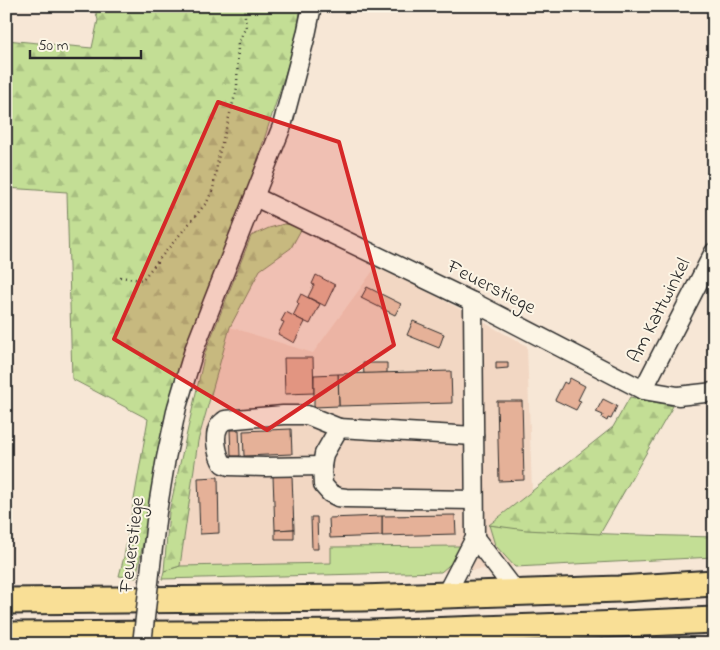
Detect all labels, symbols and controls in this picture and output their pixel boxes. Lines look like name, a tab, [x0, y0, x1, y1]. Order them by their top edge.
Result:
scale bar	[30, 28, 141, 60]
text: 50 m	[38, 35, 69, 57]
street label: Feuerstiege	[440, 253, 540, 324]
street label: Am Kattwinkel	[621, 253, 699, 369]
street label: Feuerstiege	[113, 496, 154, 595]

